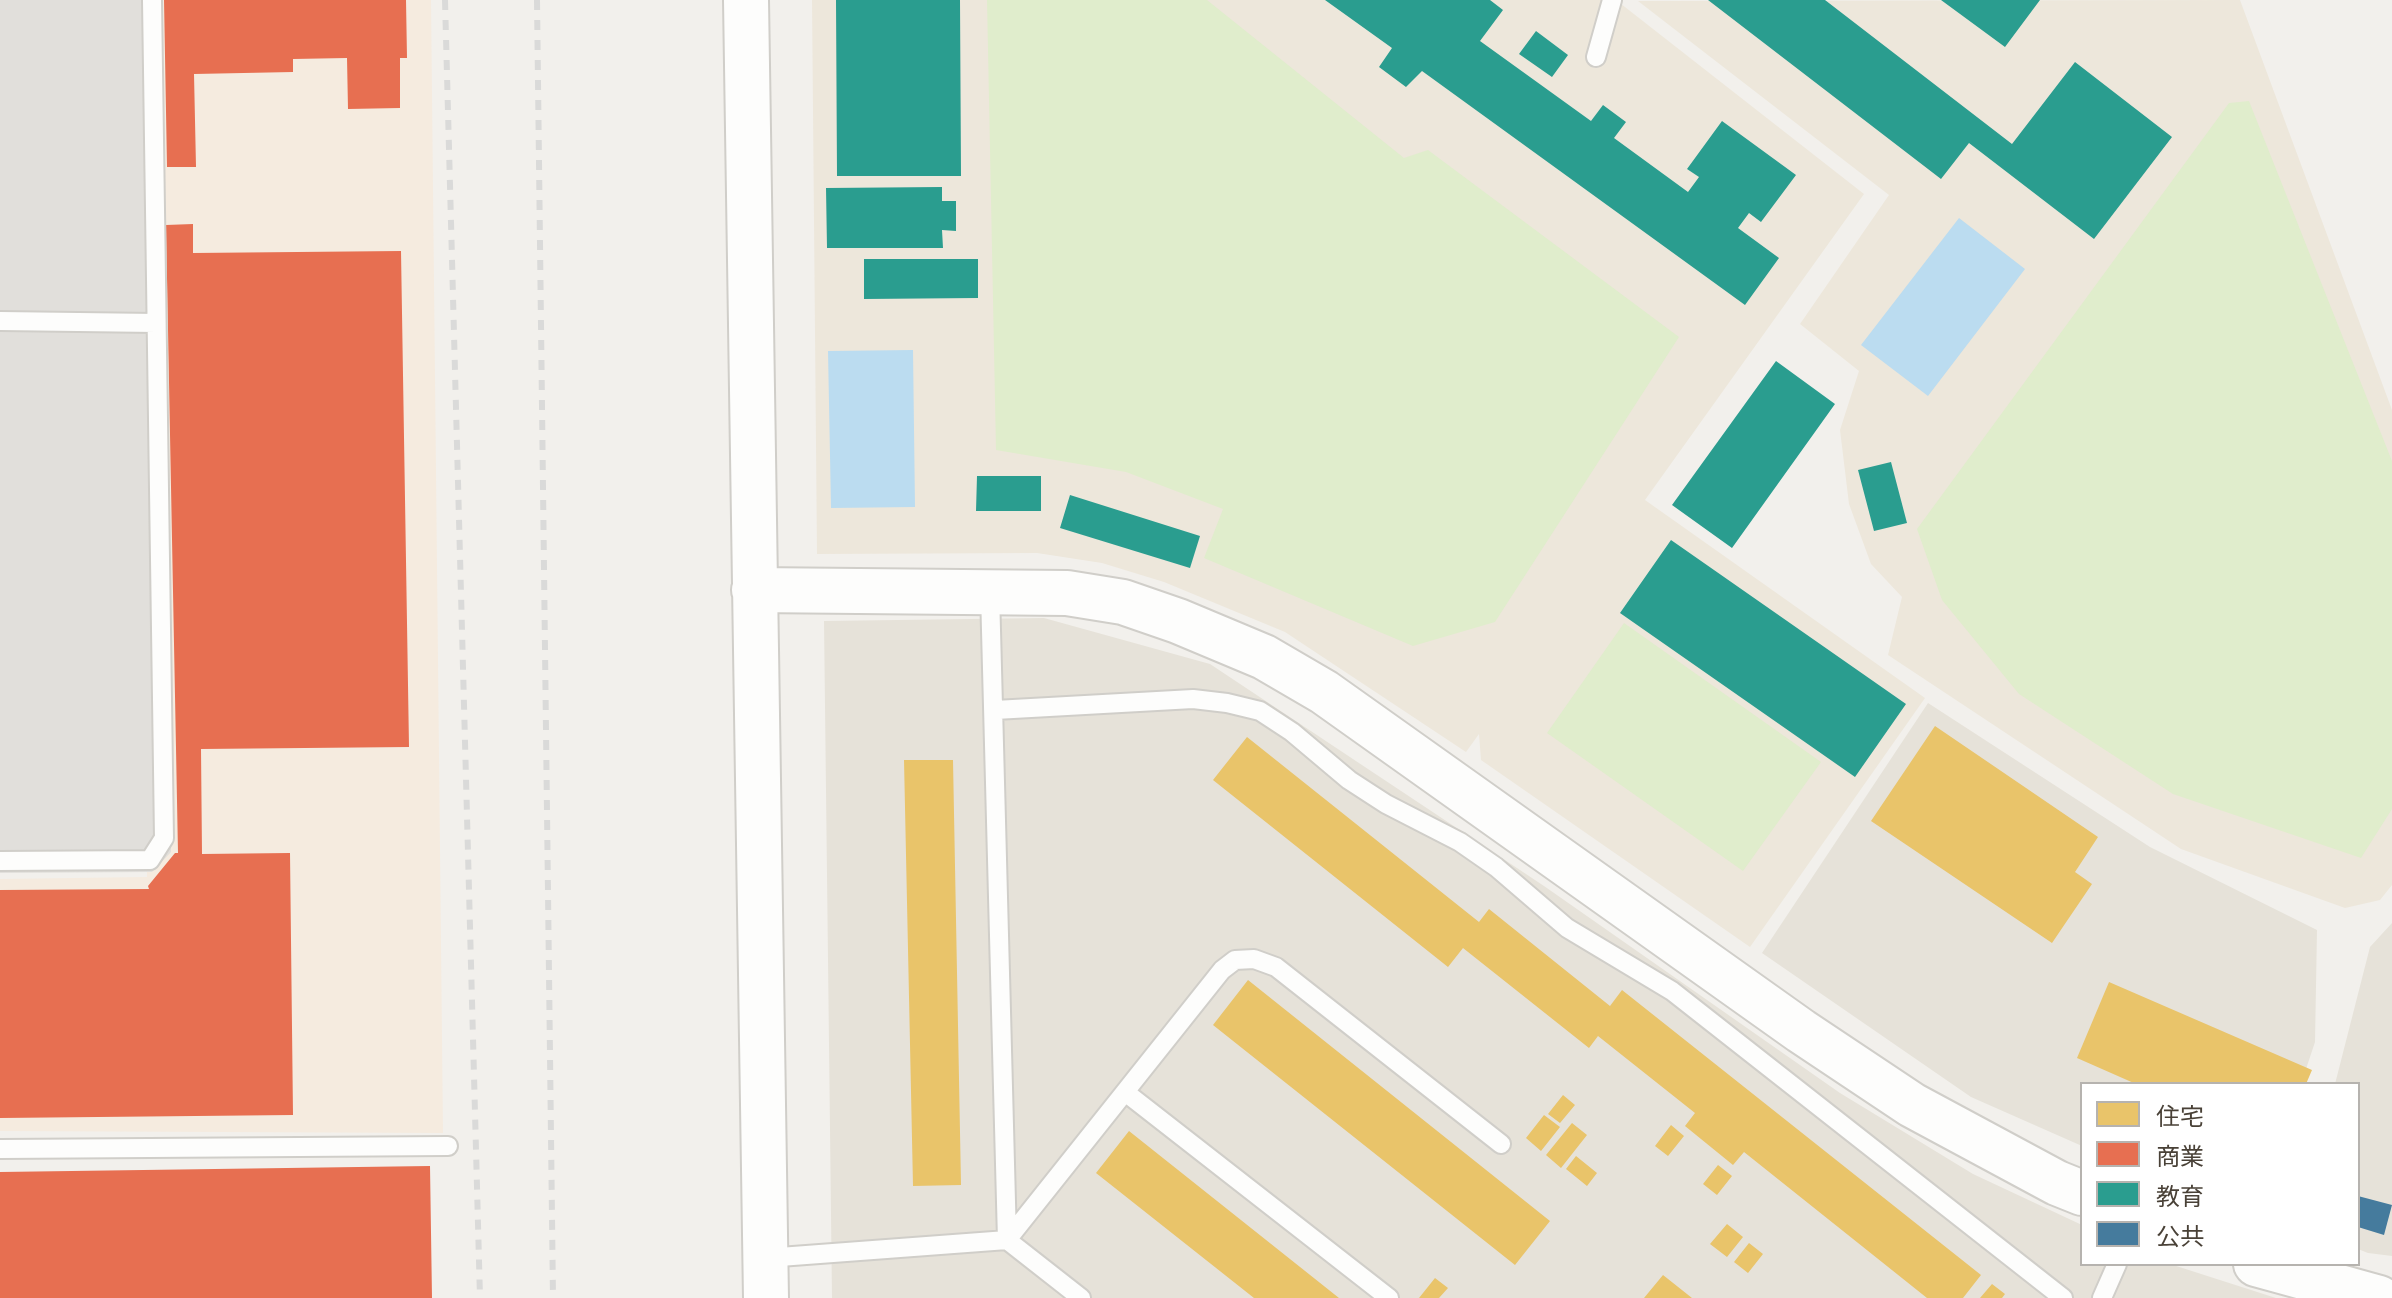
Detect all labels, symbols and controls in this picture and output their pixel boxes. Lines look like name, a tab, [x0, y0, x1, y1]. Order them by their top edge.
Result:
legend	[2080, 1082, 2360, 1266]
text: 住宅	[2156, 1103, 2204, 1132]
text: 商業	[2156, 1143, 2204, 1172]
text: 教育	[2156, 1183, 2204, 1212]
text: 公共	[2156, 1223, 2204, 1252]

